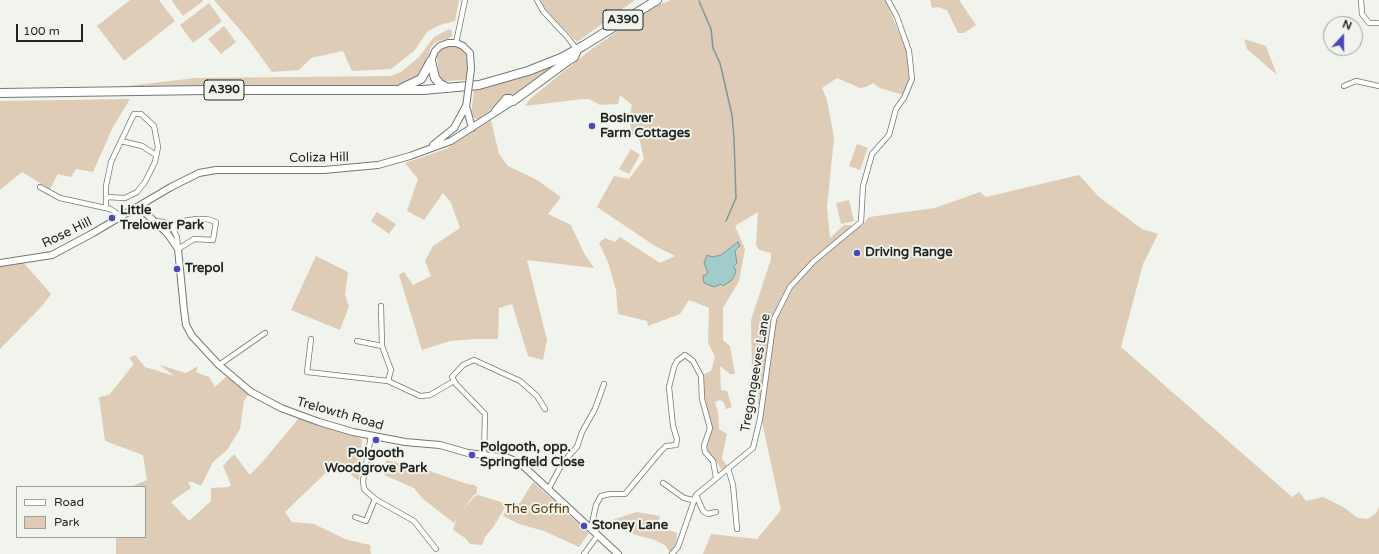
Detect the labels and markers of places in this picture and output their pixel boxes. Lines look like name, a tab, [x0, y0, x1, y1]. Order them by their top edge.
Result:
place label: Bosinver Farm Cottages	[600, 111, 690, 142]
marker: Bosinver Farm Cottages	[587, 121, 597, 131]
place label: Little Trelower Park	[120, 203, 204, 234]
marker: Little Trelower Park	[107, 213, 117, 223]
place label: Driving Range	[865, 245, 953, 261]
marker: Driving Range	[852, 248, 862, 258]
place label: Trepol	[185, 261, 224, 277]
marker: Trepol	[172, 264, 182, 274]
marker: Polgooth Woodgrove Park	[371, 435, 381, 445]
place label: Polgooth, opp. Springfield Close	[480, 440, 585, 471]
place label: Polgooth Woodgrove Park	[325, 446, 427, 477]
marker: Polgooth, opp. Springfield Close	[467, 450, 477, 460]
place label: Stoney Lane	[592, 518, 668, 534]
marker: Stoney Lane	[579, 521, 589, 531]

